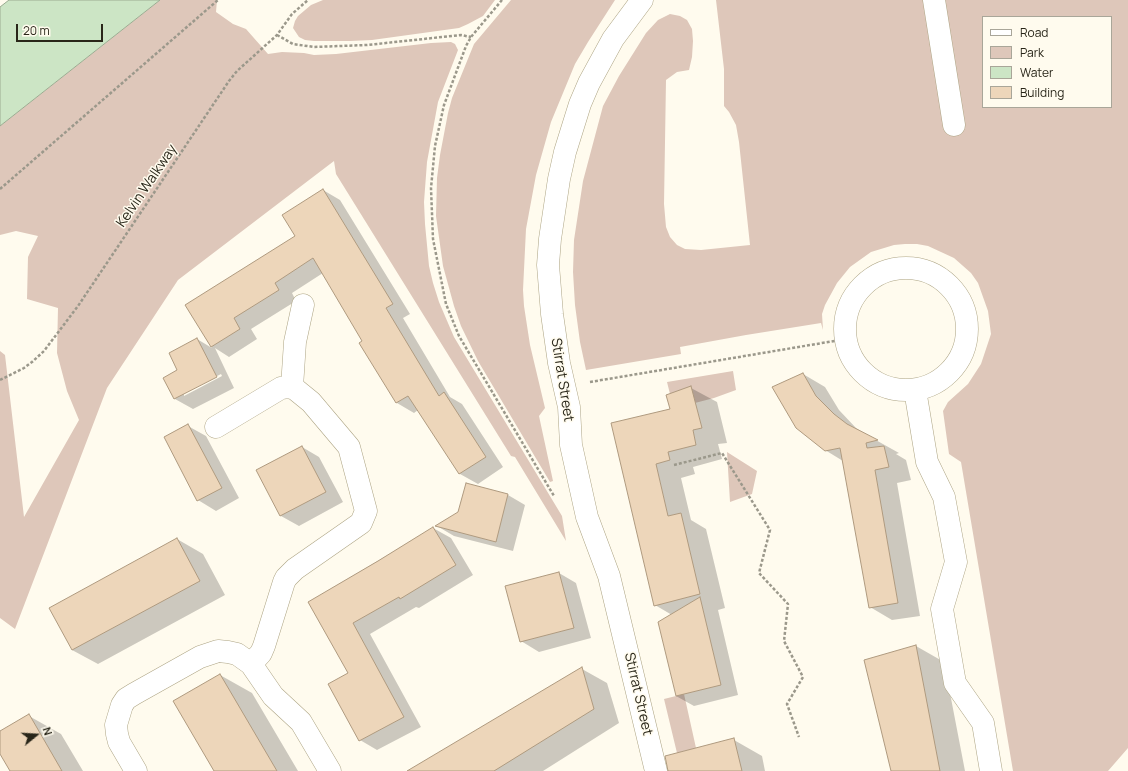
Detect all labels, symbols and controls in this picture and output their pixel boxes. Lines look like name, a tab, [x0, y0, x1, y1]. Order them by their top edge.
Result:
scale bar	[18, 16, 105, 42]
legend	[982, 16, 1112, 108]
text: 20 m	[23, 22, 50, 39]
text: Road	[1020, 24, 1048, 41]
text: Park	[1020, 44, 1044, 61]
text: Water	[1020, 64, 1053, 81]
text: Building	[1020, 84, 1064, 101]
street label: Kelvin Walkway	[113, 141, 181, 231]
street label: Stirrat Street	[547, 337, 577, 423]
street label: Stirrat Street	[620, 651, 656, 737]
north arrow	[16, 715, 56, 755]
text: N	[40, 725, 56, 737]

